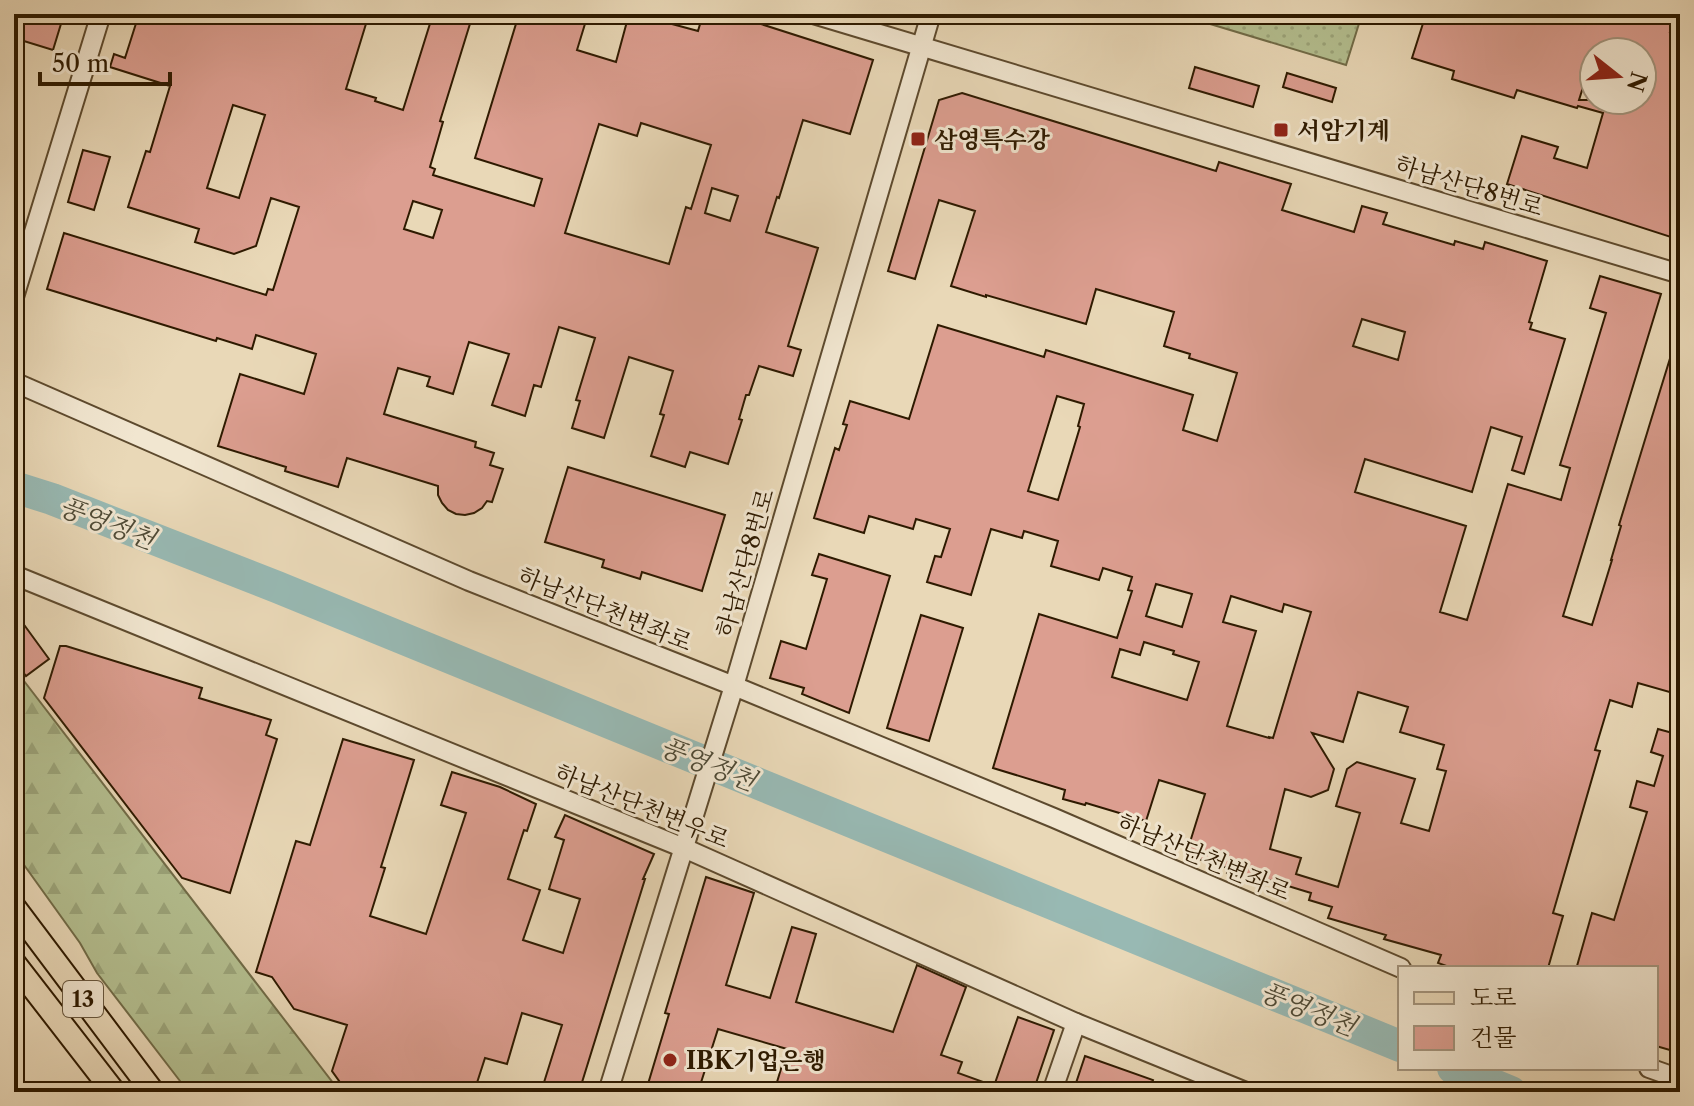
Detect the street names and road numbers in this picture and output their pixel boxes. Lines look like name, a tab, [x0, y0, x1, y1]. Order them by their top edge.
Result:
street label: 하남산단8번로	[1391, 150, 1547, 222]
street label: 하남산단8번로	[710, 485, 780, 641]
street label: 하남산단천변좌로	[514, 561, 696, 657]
street label: 하남산단천변우로	[551, 758, 733, 854]
street label: 하남산단천변좌로	[1113, 807, 1295, 907]
road number: 13	[63, 981, 103, 1017]

